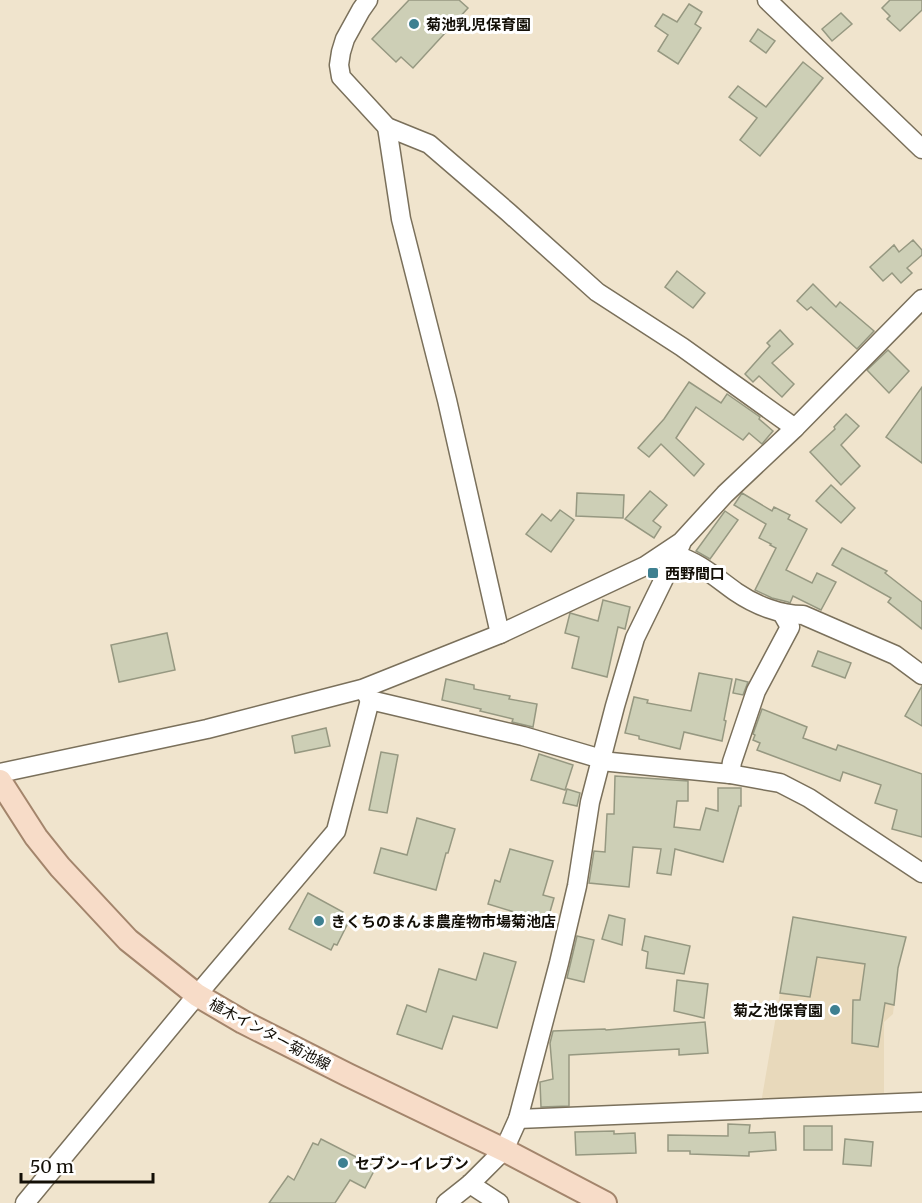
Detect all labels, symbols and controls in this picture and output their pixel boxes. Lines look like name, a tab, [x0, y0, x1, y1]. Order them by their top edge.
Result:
place label: 菊池乳児保育園	[426, 15, 531, 34]
marker: 菊池乳児保育園	[407, 17, 421, 31]
place label: 西野間口	[665, 564, 725, 583]
marker: 西野間口	[646, 566, 660, 580]
place label: きくちのまんま農産物市場菊池店	[331, 912, 556, 931]
marker: きくちのまんま農産物市場菊池店	[312, 914, 326, 928]
street label: 植木インター菊池線	[206, 994, 334, 1074]
place label: 菊之池保育園	[733, 1001, 823, 1020]
marker: 菊之池保育園	[828, 1003, 842, 1017]
scale bar	[21, 1146, 153, 1184]
place label: セブン-イレブン	[355, 1154, 469, 1173]
text: 50 m	[30, 1155, 74, 1178]
marker: セブン-イレブン	[336, 1156, 350, 1170]

